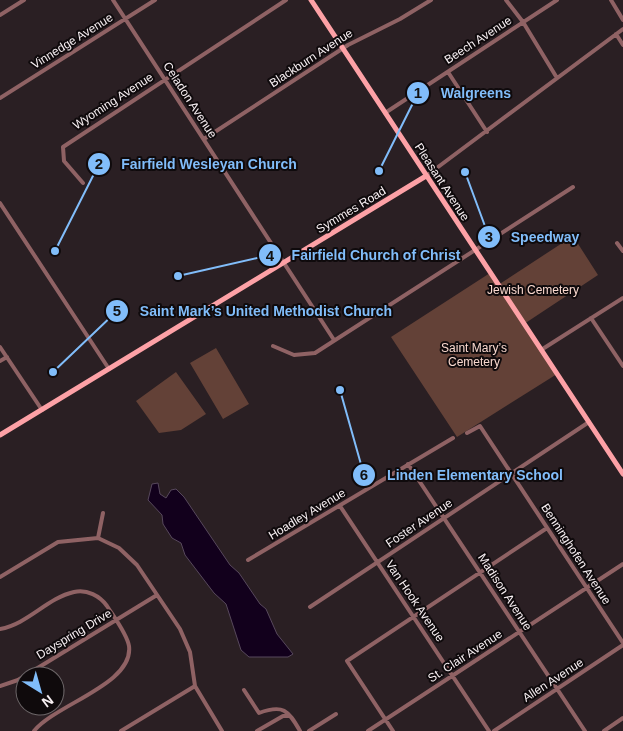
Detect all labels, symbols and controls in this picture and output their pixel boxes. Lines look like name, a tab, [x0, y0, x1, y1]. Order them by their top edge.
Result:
street label: Vinnedge Avenue	[29, 10, 116, 72]
street label: Beech Avenue	[442, 13, 514, 67]
street label: Blackburn Avenue	[267, 26, 356, 90]
street label: Celadon Avenue	[160, 59, 220, 141]
street label: Wyoming Avenue	[70, 70, 156, 132]
callout: Walgreens	[406, 78, 521, 107]
text: 1	[414, 84, 422, 101]
text: Walgreens	[441, 85, 511, 101]
street label: Pleasant Avenue	[412, 141, 473, 224]
callout: Fairfield Wesleyan Church	[86, 149, 307, 178]
text: 2	[95, 155, 103, 172]
text: Fairfield Wesleyan Church	[121, 156, 297, 172]
street label: Symmes Road	[314, 184, 388, 236]
callout: Speedway	[476, 223, 590, 252]
text: 3	[485, 228, 493, 245]
text: Speedway	[511, 229, 579, 245]
callout: Fairfield Church of Christ	[257, 241, 471, 270]
text: 4	[266, 247, 275, 264]
text: Fairfield Church of Christ	[292, 247, 461, 263]
park label: Jewish Cemetery	[487, 283, 579, 297]
callout: Saint Mark’s United Methodist Church	[104, 297, 402, 326]
text: 5	[113, 302, 121, 319]
text: Saint Mark’s United Methodist Church	[140, 303, 392, 319]
park label: Saint Mary’s Cemetery	[441, 341, 507, 369]
callout: Linden Elementary School	[352, 460, 573, 489]
text: 6	[360, 466, 368, 483]
text: Linden Elementary School	[387, 467, 563, 483]
street label: Hoadley Avenue	[266, 485, 348, 542]
street label: Foster Avenue	[383, 495, 455, 550]
street label: Benninghofen Avenue	[538, 501, 614, 607]
street label: Madison Avenue	[475, 551, 535, 633]
street label: Van Hook Avenue	[383, 558, 448, 645]
street label: Dayspring Drive	[34, 606, 114, 662]
street label: St. Clair Avenue	[425, 627, 505, 685]
street label: Allen Avenue	[520, 655, 586, 705]
north arrow	[15, 666, 65, 716]
text: N	[39, 692, 57, 711]

